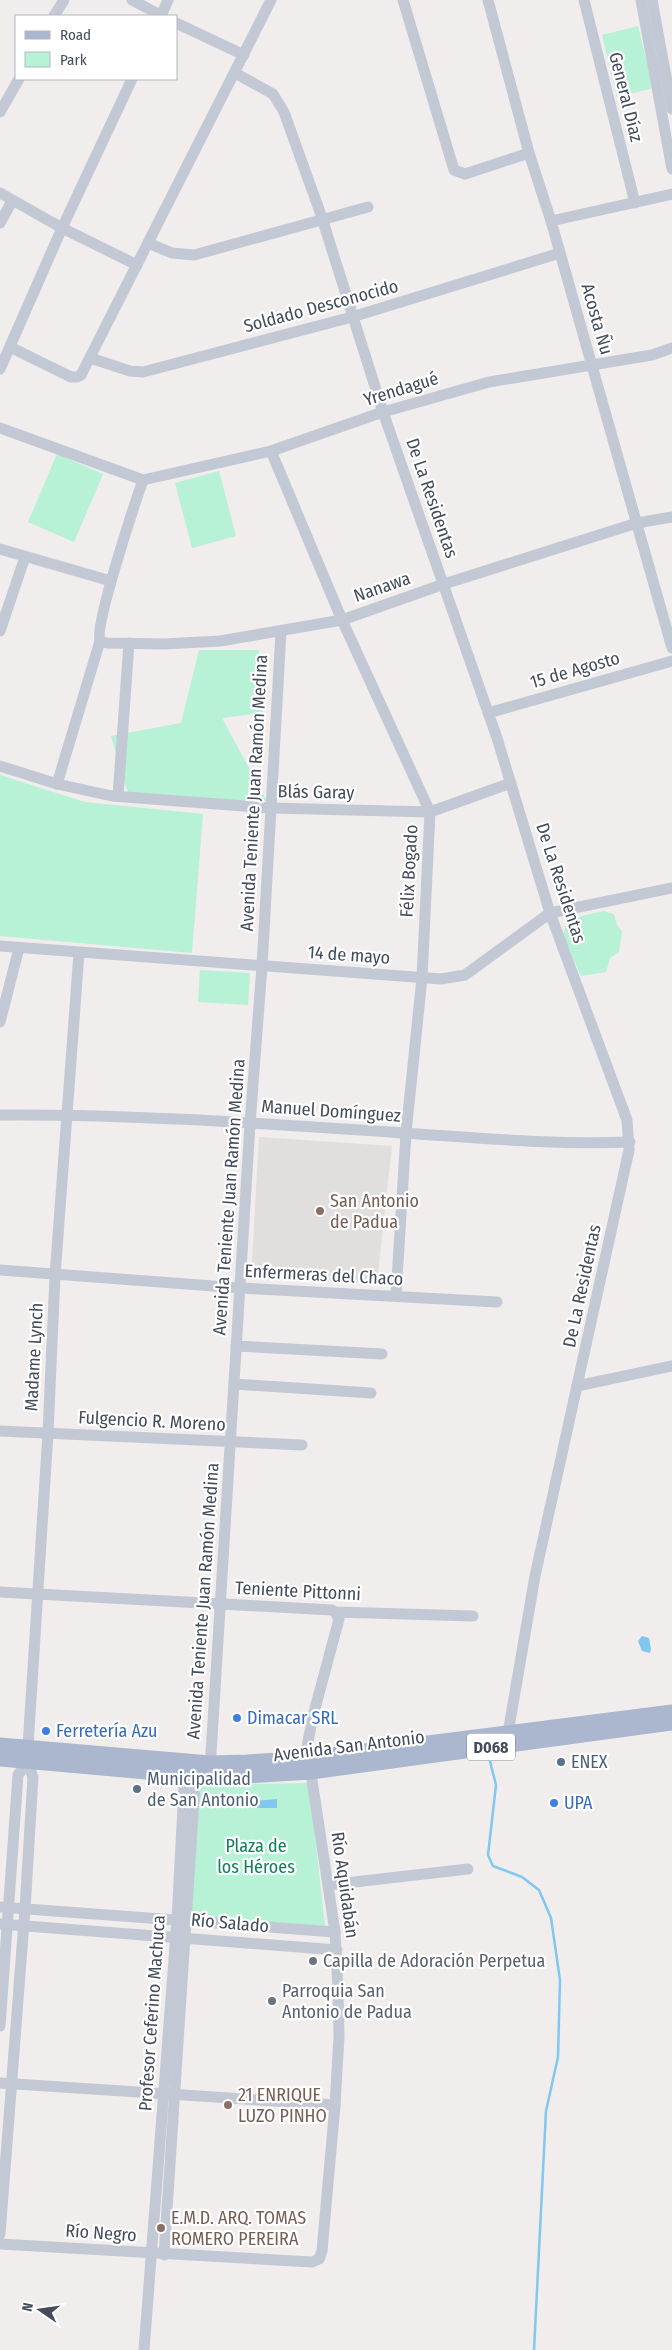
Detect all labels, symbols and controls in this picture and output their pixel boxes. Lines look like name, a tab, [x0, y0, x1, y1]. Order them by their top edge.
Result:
legend	[15, 15, 178, 80]
text: Road	[60, 26, 91, 44]
street label: General Díaz	[604, 50, 648, 144]
text: Park	[60, 51, 87, 69]
street label: Soldado Desconocido	[241, 275, 401, 337]
street label: Acosta Ñu	[576, 281, 618, 357]
street label: Yrendagué	[361, 367, 441, 411]
street label: De La Residentas	[401, 435, 463, 561]
street label: Nanawa	[351, 567, 413, 607]
street label: 15 de Agosto	[528, 647, 622, 693]
street label: Avenida Teniente Juan Ramón Medina	[236, 654, 272, 932]
street label: Blás Garay	[278, 780, 354, 804]
street label: De La Residentas	[531, 820, 591, 946]
street label: Félix Bogado	[396, 824, 422, 918]
street label: 14 de mayo	[307, 941, 391, 969]
street label: Avenida Teniente Juan Ramón Medina	[208, 1058, 250, 1336]
street label: Manuel Domínguez	[261, 1095, 401, 1127]
place label: San Antonio de Padua	[330, 1190, 419, 1233]
marker: San Antonio de Padua	[314, 1205, 326, 1217]
street label: De La Residentas	[558, 1222, 606, 1350]
street label: Enfermeras del Chaco	[244, 1260, 404, 1290]
street label: Madame Lynch	[20, 1302, 48, 1412]
street label: Fulgencio R. Moreno	[78, 1406, 226, 1436]
street label: Avenida Teniente Juan Ramón Medina	[182, 1462, 224, 1740]
street label: Teniente Pittonni	[235, 1577, 361, 1605]
place label: Dimacar SRL	[247, 1707, 338, 1729]
marker: Dimacar SRL	[231, 1712, 243, 1724]
place label: Ferretería Azu	[56, 1720, 157, 1742]
marker: Ferretería Azu	[40, 1725, 52, 1737]
street label: Avenida San Antonio	[272, 1726, 426, 1766]
road number: D068	[467, 1734, 515, 1760]
place label: ENEX	[571, 1751, 608, 1773]
marker: ENEX	[555, 1756, 567, 1768]
place label: Municipalidad de San Antonio	[147, 1768, 259, 1811]
marker: Municipalidad de San Antonio	[131, 1783, 143, 1795]
place label: UPA	[564, 1792, 593, 1814]
marker: UPA	[548, 1797, 560, 1809]
street label: Río Aquidabán	[327, 1830, 363, 1940]
park label: Plaza de los Héroes	[217, 1835, 295, 1878]
street label: Río Salado	[190, 1909, 270, 1937]
street label: Profesor Ceferino Machuca	[134, 1914, 170, 2112]
place label: Capilla de Adoración Perpetua	[323, 1950, 545, 1972]
marker: Capilla de Adoración Perpetua	[307, 1955, 319, 1967]
place label: Parroquia San Antonio de Padua	[282, 1980, 412, 2023]
marker: Parroquia San Antonio de Padua	[266, 1995, 278, 2007]
place label: 21 ENRIQUE LUZO PINHO	[238, 2084, 327, 2127]
marker: 21 ENRIQUE LUZO PINHO	[222, 2099, 234, 2111]
place label: E.M.D. ARQ. TOMAS ROMERO PEREIRA	[171, 2207, 306, 2250]
street label: Río Negro	[65, 2220, 137, 2246]
marker: E.M.D. ARQ. TOMAS ROMERO PEREIRA	[155, 2222, 167, 2234]
north arrow	[15, 2285, 65, 2335]
text: N	[19, 2301, 37, 2313]

